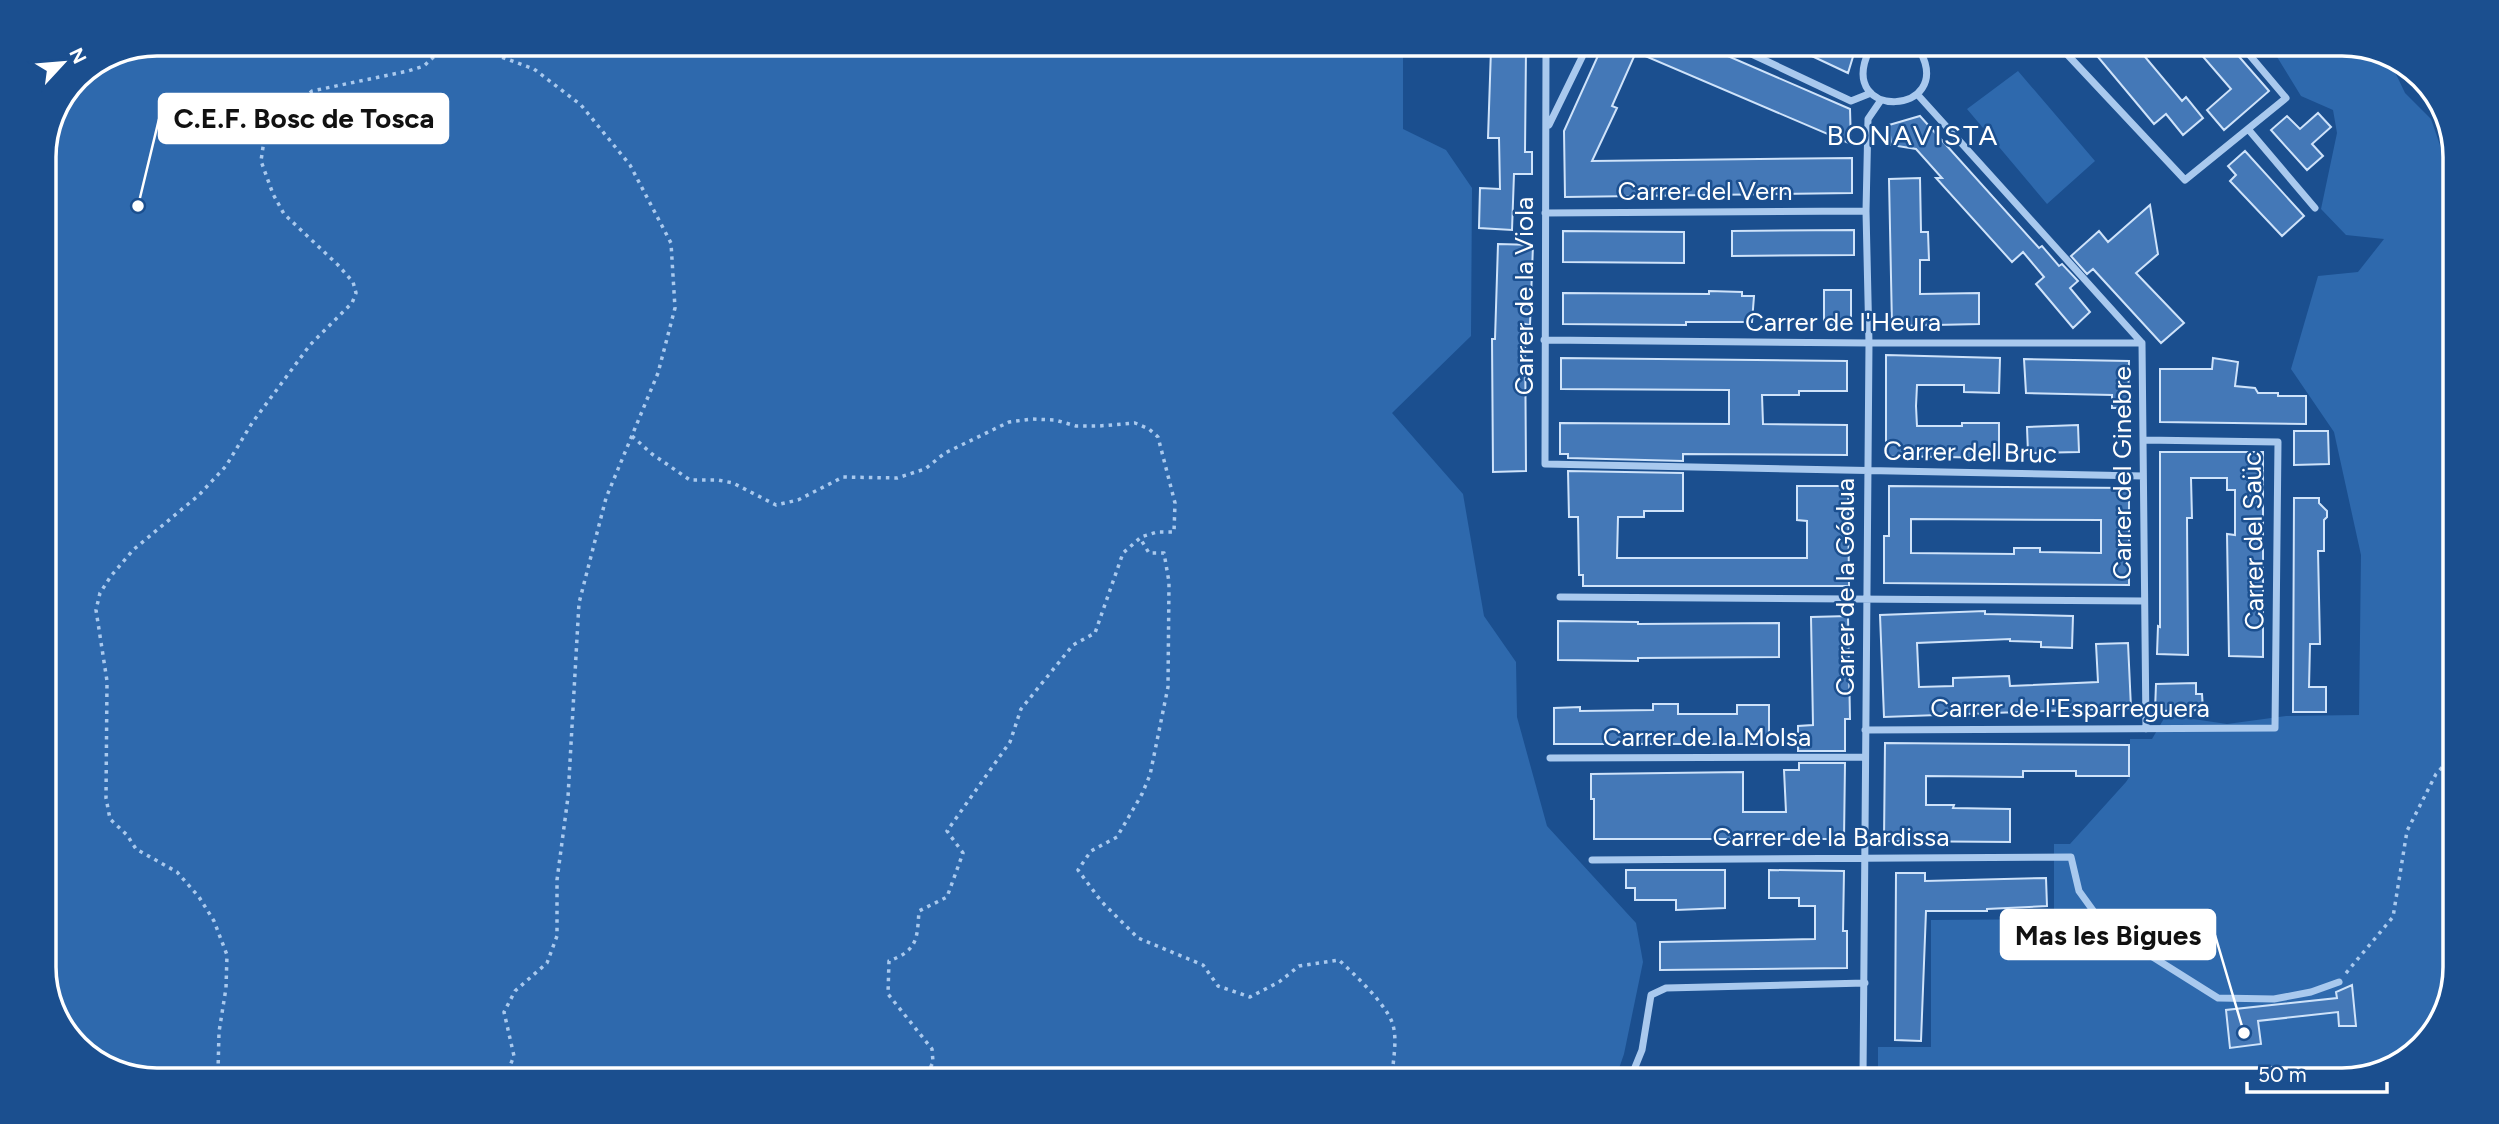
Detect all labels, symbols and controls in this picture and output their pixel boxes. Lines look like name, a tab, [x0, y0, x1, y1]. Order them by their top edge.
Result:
north arrow	[28, 28, 98, 98]
text: N	[64, 44, 91, 67]
callout: C.E.F. Bosc de Tosca	[159, 94, 448, 143]
text: C.E.F. Bosc de Tosca	[173, 101, 435, 135]
district label: BONAVISTA	[1827, 118, 1999, 152]
street label: Carrer del Vern	[1617, 175, 1793, 207]
street label: Carrer de la Viola	[1508, 197, 1540, 395]
street label: Carrer de l'Heura	[1745, 306, 1941, 338]
street label: Carrer del Ginebre	[2106, 366, 2138, 580]
street label: Carrer del Bruc	[1883, 434, 2057, 470]
street label: Carrer del Saüc	[2235, 452, 2271, 630]
street label: Carrer de la Gódua	[1829, 478, 1861, 696]
street label: Carrer de l'Esparreguera	[1930, 692, 2210, 724]
street label: Carrer de la Molsa	[1603, 721, 1811, 753]
street label: Carrer de la Bardissa	[1713, 821, 1949, 853]
callout: Mas les Bigues	[2001, 910, 2215, 959]
text: Mas les Bigues	[2015, 918, 2201, 952]
scale bar	[2247, 1050, 2387, 1094]
text: 50 m	[2258, 1062, 2307, 1087]

